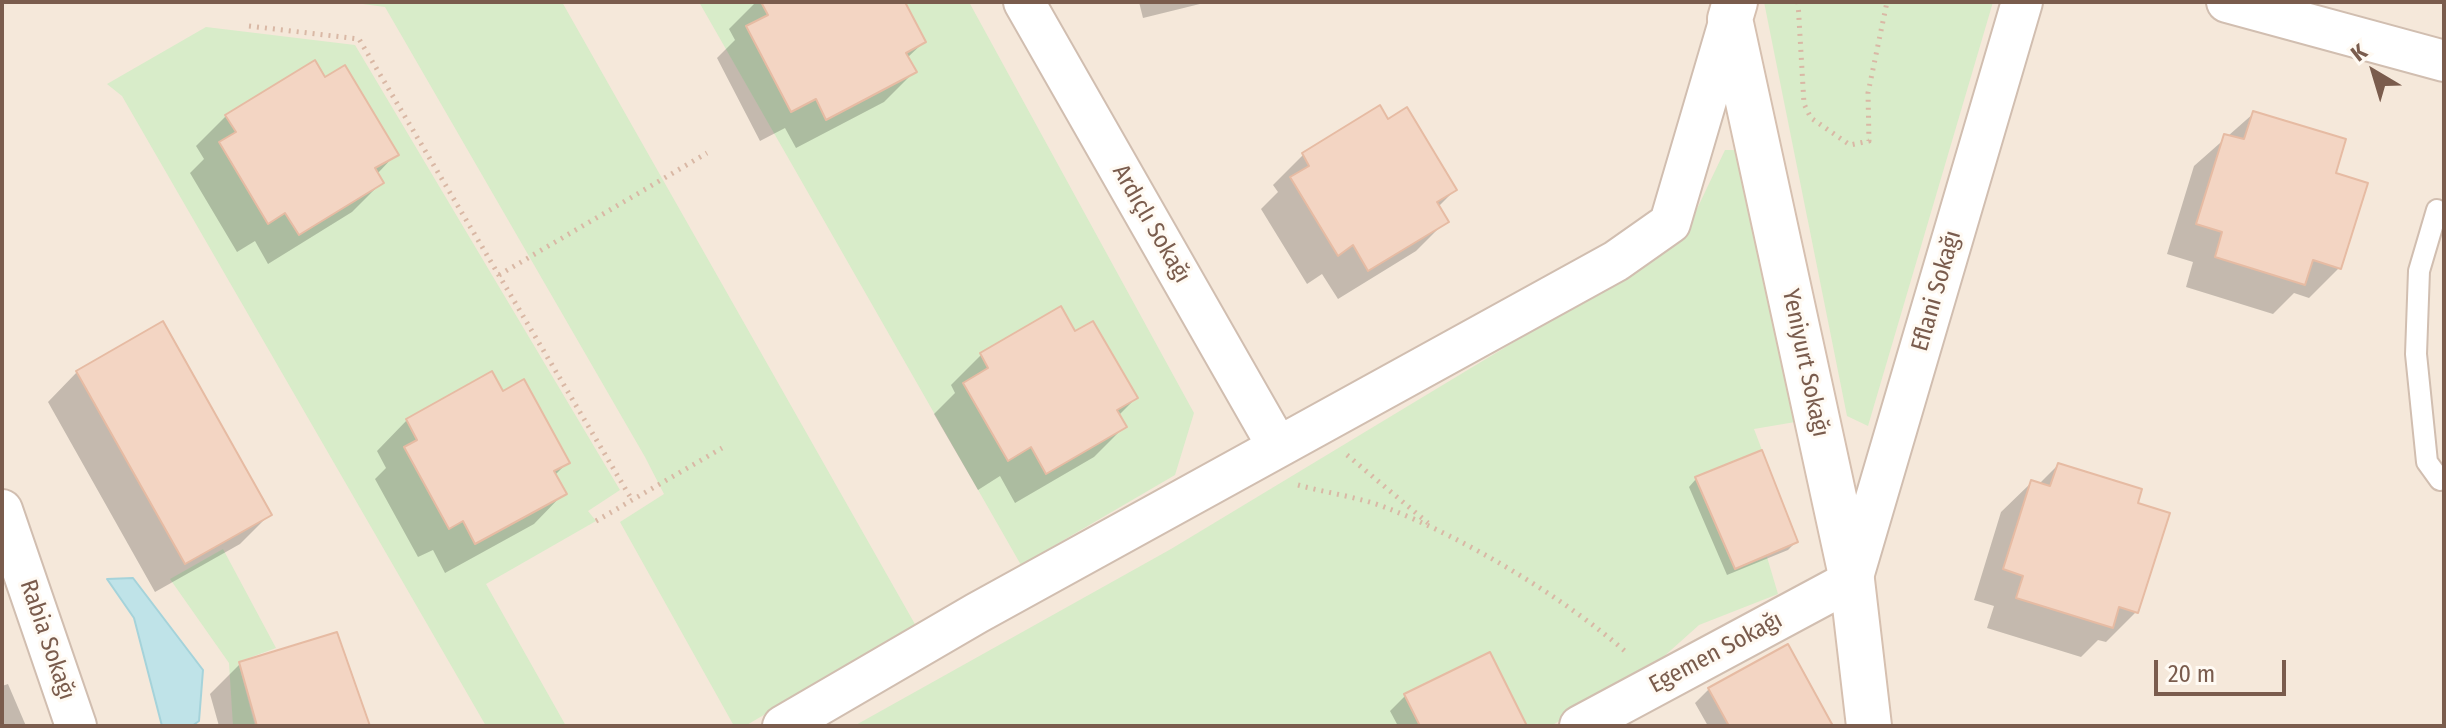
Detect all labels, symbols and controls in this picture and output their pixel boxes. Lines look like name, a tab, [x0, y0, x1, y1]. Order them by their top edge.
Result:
north arrow	[2334, 32, 2414, 112]
text: K	[2346, 38, 2372, 67]
street label: Ardıçlı Sokağı	[1106, 160, 1196, 288]
street label: Eflani Sokağı	[1906, 227, 1968, 355]
street label: Yeniyurt Sokağı	[1775, 286, 1835, 440]
street label: Rabia Sokağı	[13, 576, 81, 704]
street label: Egemen Sokağı	[1645, 606, 1787, 700]
scale bar	[2158, 644, 2290, 694]
text: 20 m	[2168, 660, 2215, 688]

